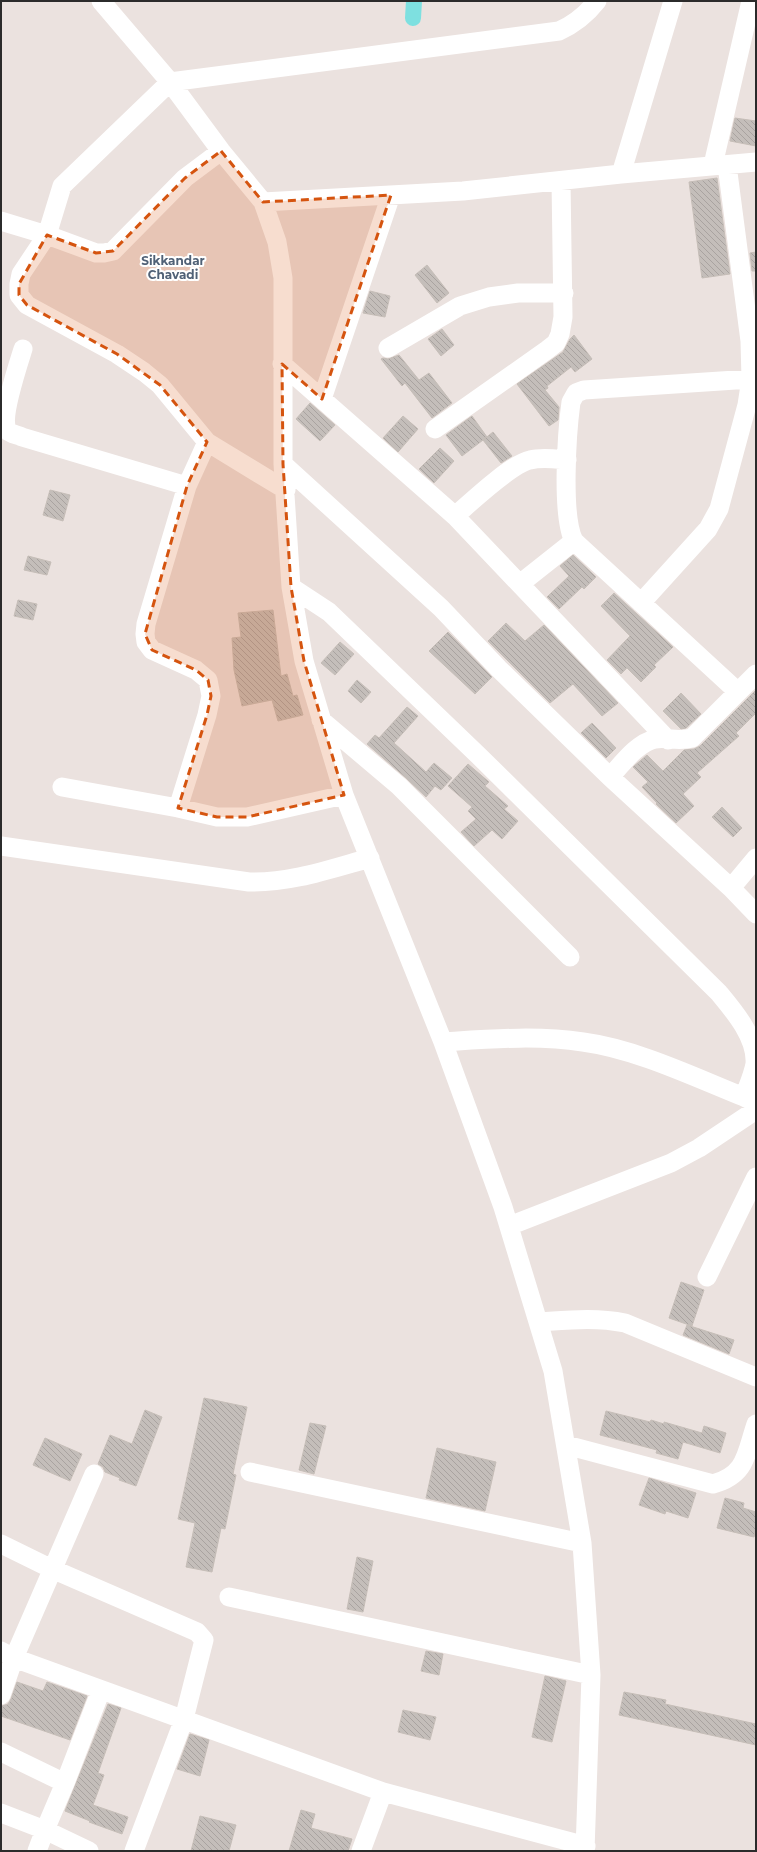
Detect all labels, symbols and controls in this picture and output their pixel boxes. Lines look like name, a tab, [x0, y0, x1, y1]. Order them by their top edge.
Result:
district label: Sikkandar Chavadi	[141, 253, 205, 282]

